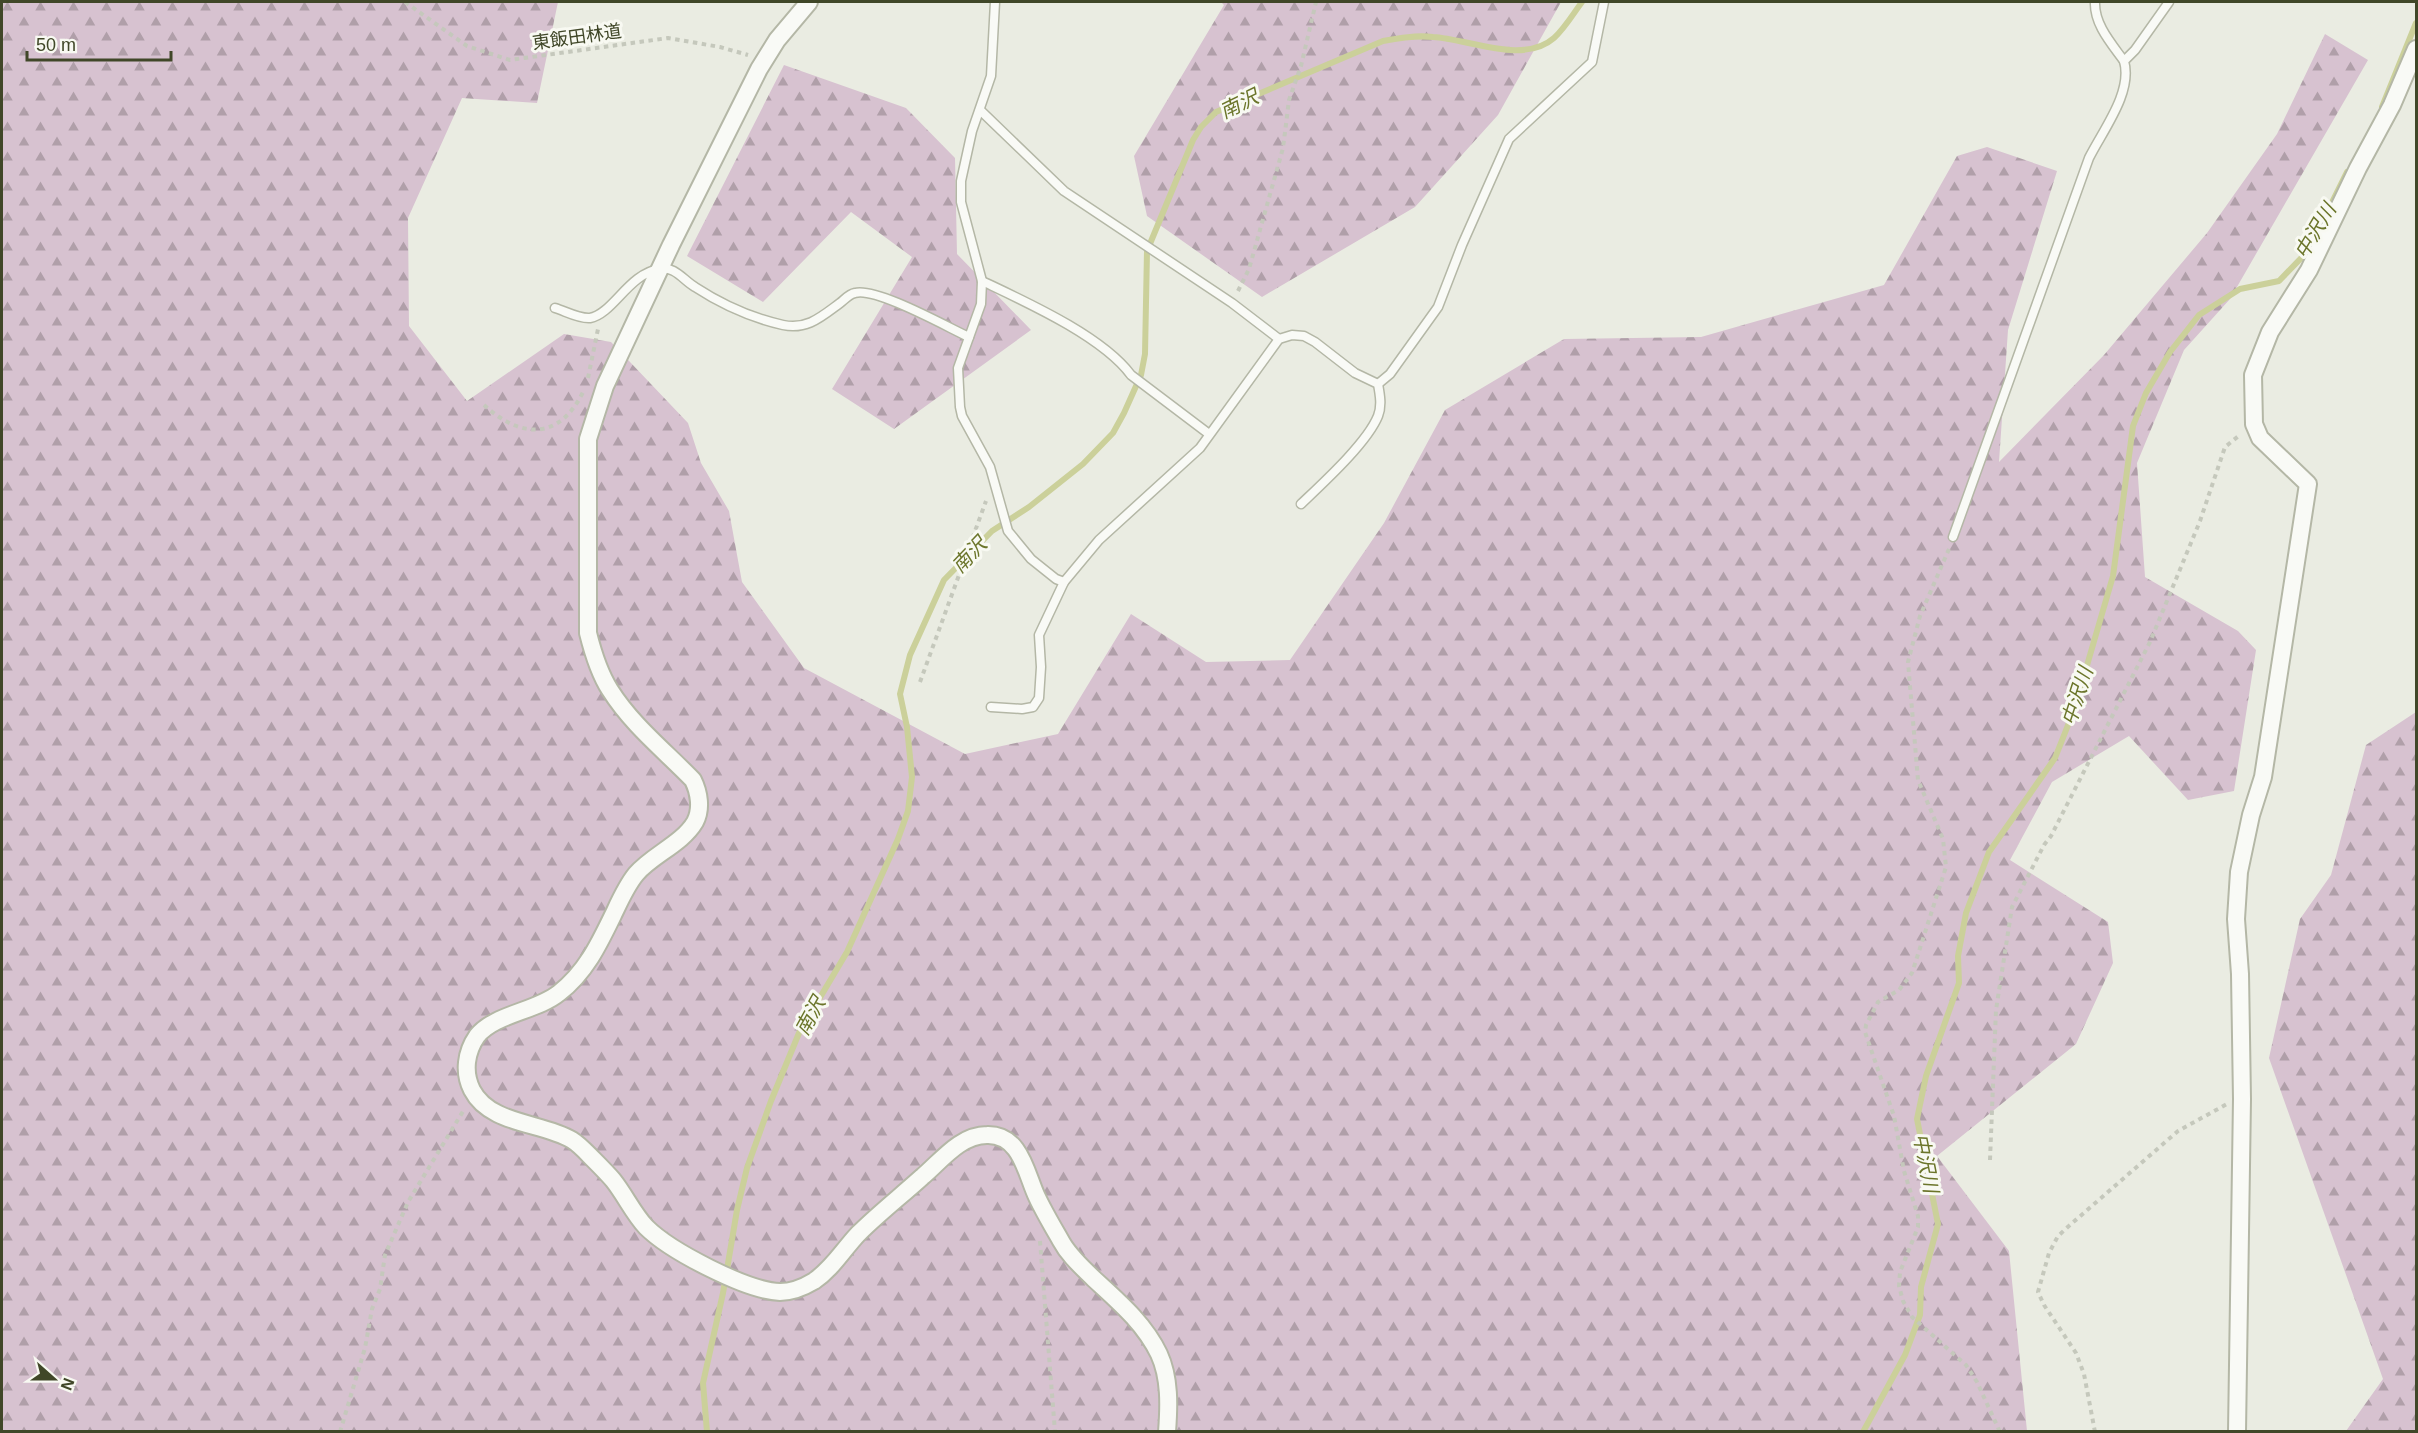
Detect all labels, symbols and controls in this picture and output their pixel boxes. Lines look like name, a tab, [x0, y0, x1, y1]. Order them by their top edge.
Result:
street label: 東飯田林道	[531, 21, 623, 53]
scale bar	[27, 24, 171, 62]
text: 50 m	[36, 35, 76, 55]
water label: 南沢	[1216, 84, 1264, 123]
water label: 中沢川	[2290, 198, 2341, 262]
water label: 南沢	[947, 531, 993, 577]
water label: 中沢川	[2057, 662, 2097, 728]
water label: 南沢	[791, 991, 831, 1039]
water label: 中沢川	[1909, 1131, 1943, 1197]
north arrow	[24, 1349, 84, 1409]
text: N	[58, 1376, 78, 1393]

